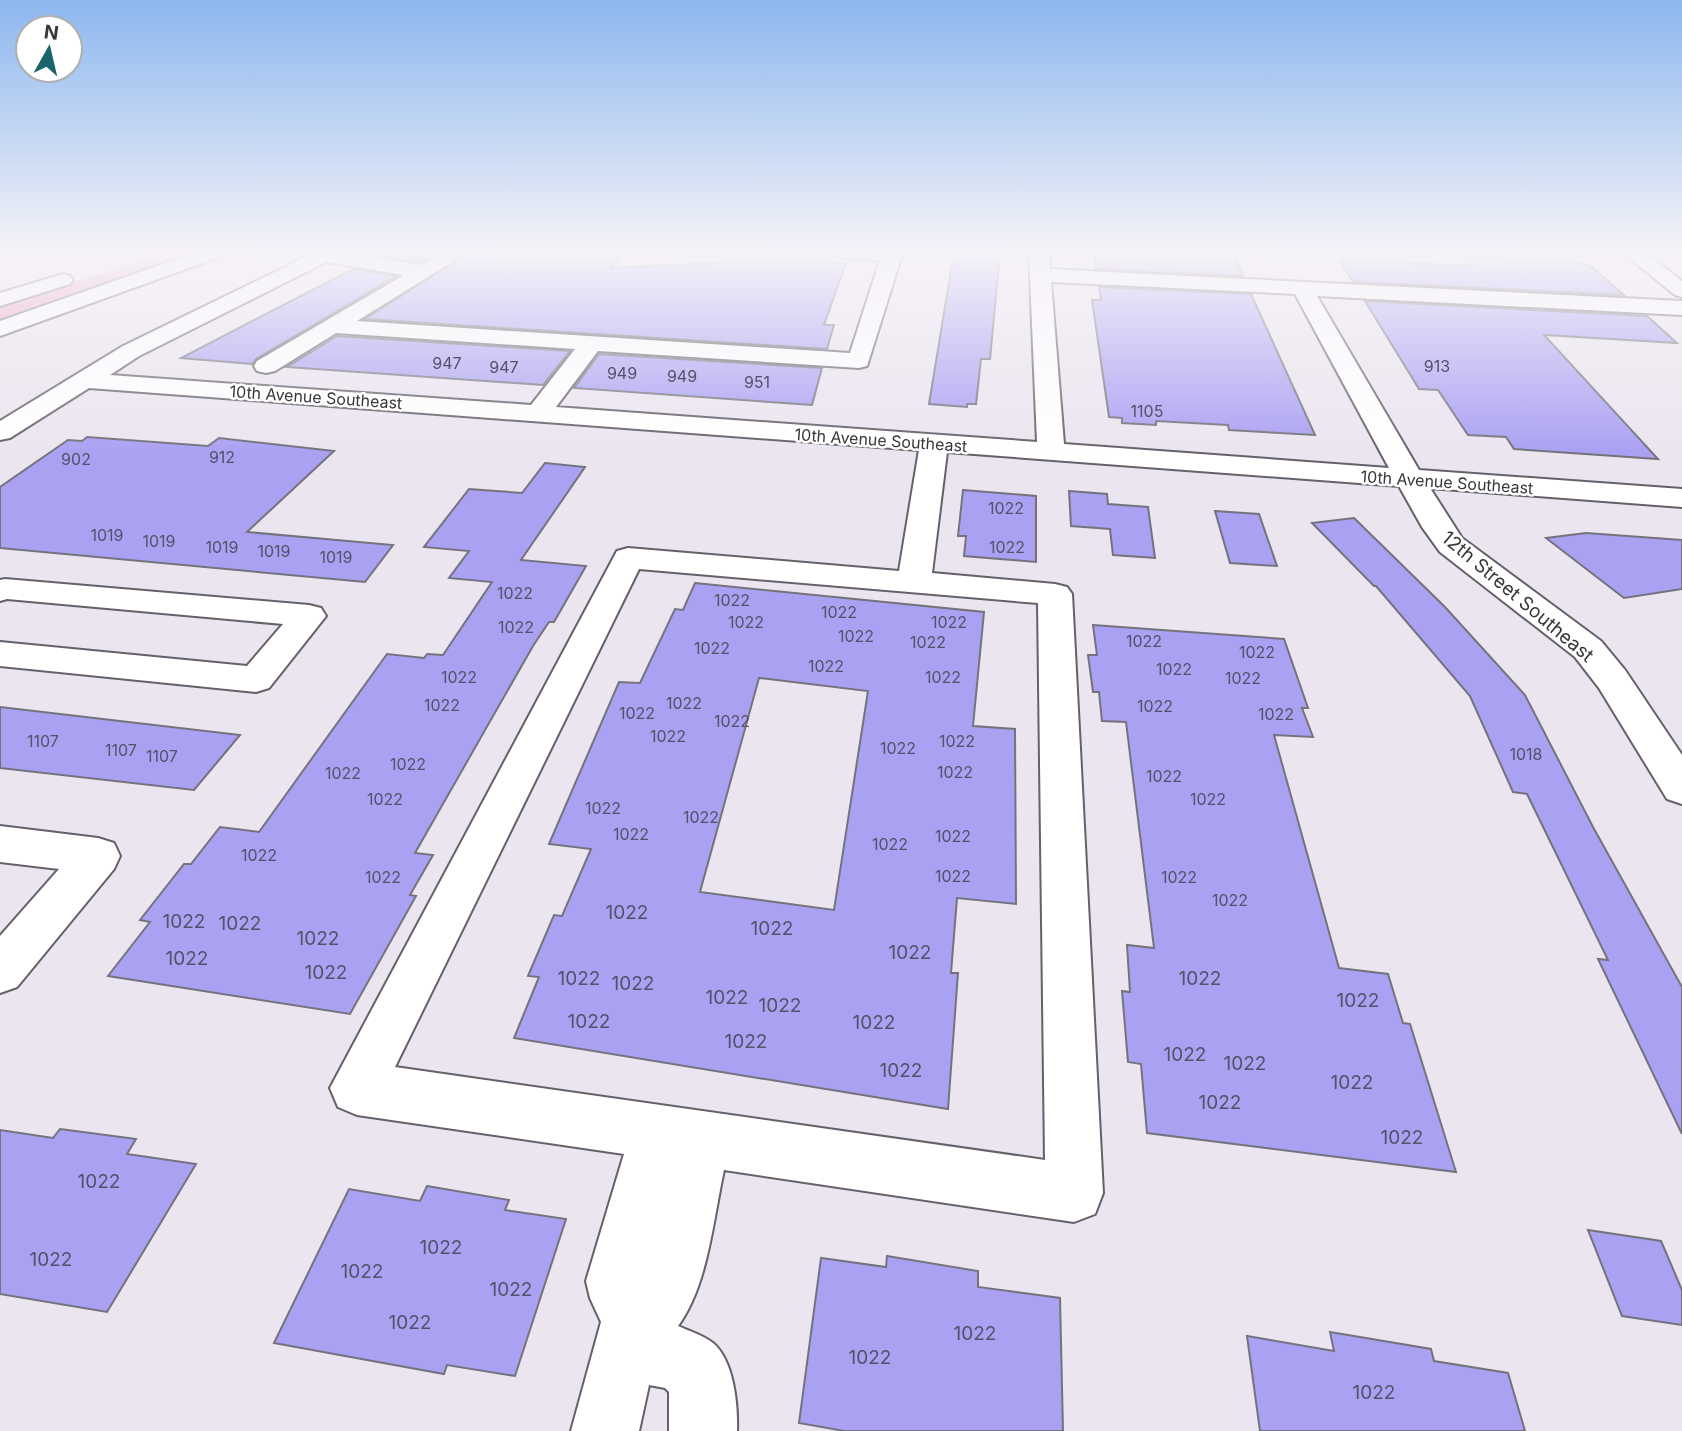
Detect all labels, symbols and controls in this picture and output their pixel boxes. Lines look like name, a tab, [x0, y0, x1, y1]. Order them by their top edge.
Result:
north arrow	[14, 14, 84, 84]
text: N	[43, 20, 60, 45]
house number: 947	[432, 353, 462, 373]
house number: 913	[1424, 356, 1450, 376]
house number: 947	[489, 357, 519, 377]
house number: 949	[607, 363, 637, 383]
house number: 949	[667, 366, 697, 386]
house number: 951	[744, 372, 770, 392]
street label: 10th Avenue Southeast	[229, 381, 403, 413]
house number: 1105	[1131, 401, 1163, 421]
street label: 10th Avenue Southeast	[794, 424, 968, 456]
house number: 912	[209, 447, 235, 467]
house number: 902	[61, 449, 91, 469]
street label: 10th Avenue Southeast	[1360, 466, 1534, 498]
house number: 1022	[988, 498, 1024, 518]
house number: 1019	[90, 525, 124, 545]
street label: 12th Street Southeast	[1437, 526, 1598, 667]
house number: 1019	[142, 531, 176, 551]
house number: 1019	[205, 537, 239, 557]
house number: 1022	[989, 537, 1025, 557]
house number: 1019	[257, 541, 291, 561]
house number: 1019	[319, 547, 353, 567]
house number: 1022	[497, 583, 533, 603]
house number: 1022	[714, 590, 750, 610]
house number: 1022	[821, 602, 857, 622]
house number: 1022	[728, 612, 764, 632]
house number: 1022	[931, 612, 967, 632]
house number: 1022	[498, 617, 534, 637]
house number: 1022	[838, 626, 874, 646]
house number: 1022	[1126, 631, 1162, 651]
house number: 1022	[910, 632, 946, 652]
house number: 1022	[694, 638, 730, 658]
house number: 1022	[1239, 642, 1275, 662]
house number: 1022	[808, 656, 844, 676]
house number: 1022	[1156, 659, 1192, 679]
house number: 1022	[441, 667, 477, 687]
house number: 1022	[925, 667, 961, 687]
house number: 1022	[1225, 668, 1261, 688]
house number: 1022	[666, 693, 702, 713]
house number: 1022	[424, 695, 460, 715]
house number: 1022	[1137, 696, 1173, 716]
house number: 1022	[619, 703, 655, 723]
house number: 1022	[1258, 704, 1294, 724]
house number: 1022	[714, 711, 750, 731]
house number: 1022	[650, 726, 686, 746]
house number: 1107	[27, 731, 59, 751]
house number: 1022	[939, 731, 975, 751]
house number: 1022	[880, 738, 916, 758]
house number: 1107	[105, 740, 137, 760]
house number: 1018	[1509, 744, 1543, 764]
house number: 1107	[146, 746, 178, 766]
house number: 1022	[390, 754, 426, 774]
house number: 1022	[937, 762, 973, 782]
house number: 1022	[325, 763, 361, 783]
house number: 1022	[1146, 766, 1182, 786]
house number: 1022	[367, 789, 403, 809]
house number: 1022	[1190, 789, 1226, 809]
house number: 1022	[585, 798, 621, 818]
house number: 1022	[683, 807, 719, 827]
house number: 1022	[613, 824, 649, 844]
house number: 1022	[935, 826, 971, 846]
house number: 1022	[872, 834, 908, 854]
house number: 1022	[241, 845, 277, 865]
house number: 1022	[935, 866, 971, 886]
house number: 1022	[365, 867, 401, 887]
house number: 1022	[1161, 867, 1197, 887]
house number: 1022	[1212, 890, 1248, 910]
house number: 1022	[606, 901, 648, 924]
house number: 1022	[163, 910, 205, 933]
house number: 1022	[219, 912, 261, 935]
house number: 1022	[751, 917, 793, 940]
house number: 1022	[297, 927, 339, 950]
house number: 1022	[889, 941, 931, 964]
house number: 1022	[166, 947, 208, 970]
house number: 1022	[305, 961, 347, 984]
house number: 1022	[558, 967, 600, 990]
house number: 1022	[1179, 967, 1221, 990]
house number: 1022	[612, 972, 654, 995]
house number: 1022	[706, 986, 748, 1009]
house number: 1022	[1337, 989, 1379, 1012]
house number: 1022	[759, 994, 801, 1017]
house number: 1022	[568, 1010, 610, 1033]
house number: 1022	[853, 1011, 895, 1034]
house number: 1022	[725, 1030, 767, 1053]
house number: 1022	[1164, 1043, 1206, 1066]
house number: 1022	[1224, 1052, 1266, 1075]
house number: 1022	[880, 1059, 922, 1082]
house number: 1022	[1331, 1071, 1373, 1094]
house number: 1022	[1199, 1091, 1241, 1114]
house number: 1022	[1381, 1126, 1423, 1149]
house number: 1022	[78, 1170, 120, 1193]
house number: 1022	[420, 1236, 462, 1259]
house number: 1022	[30, 1248, 72, 1271]
house number: 1022	[341, 1260, 383, 1283]
house number: 1022	[490, 1278, 532, 1301]
house number: 1022	[389, 1311, 431, 1334]
house number: 1022	[954, 1322, 996, 1345]
house number: 1022	[849, 1346, 891, 1369]
house number: 1022	[1353, 1381, 1395, 1404]

